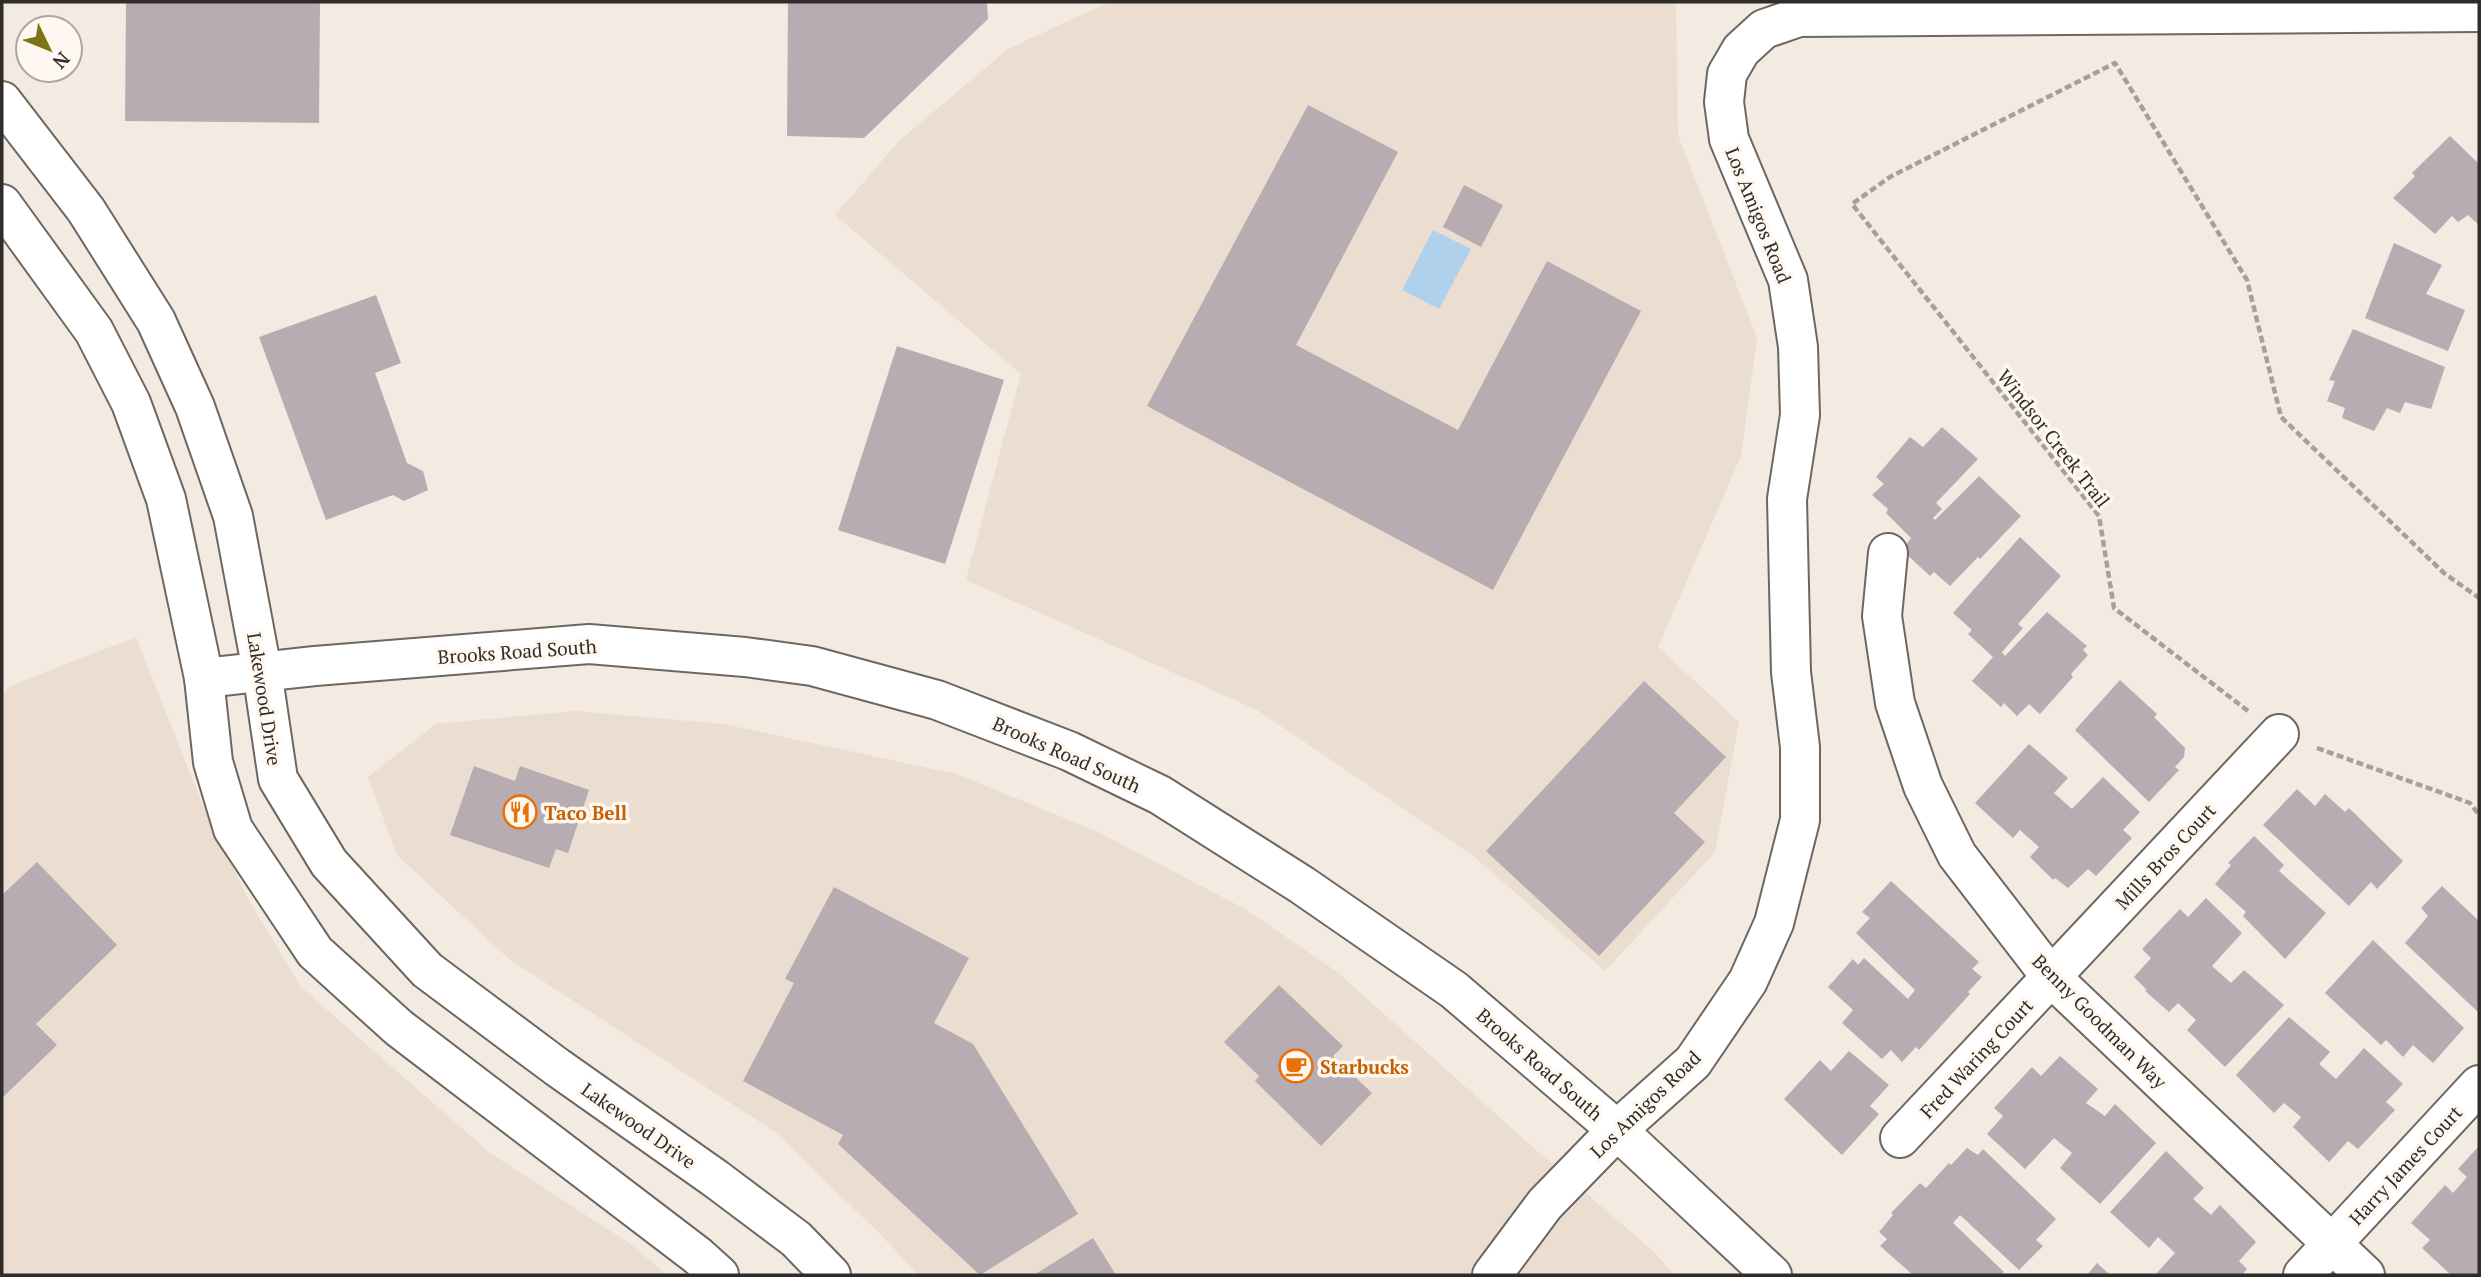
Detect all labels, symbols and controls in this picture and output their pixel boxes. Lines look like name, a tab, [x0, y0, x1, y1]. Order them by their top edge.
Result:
north arrow	[14, 14, 84, 84]
text: N	[47, 47, 76, 75]
street label: Los Amigos Road	[1720, 143, 1798, 287]
street label: Windsor Creek Trail	[1992, 364, 2116, 512]
street label: Lakewood Drive	[242, 631, 288, 767]
street label: Brooks Road South	[437, 633, 597, 669]
street label: Brooks Road South	[989, 710, 1145, 798]
restaurant icon: Taco Bell	[501, 793, 539, 831]
street label: Mills Bros Court	[2109, 798, 2221, 914]
place label: Taco Bell	[544, 800, 627, 825]
street label: Benny Goodman Way	[2027, 948, 2173, 1094]
street label: Fred Waring Court	[1914, 993, 2038, 1123]
street label: Brooks Road South	[1472, 1002, 1608, 1126]
street label: Los Amigos Road	[1584, 1045, 1706, 1163]
cafe icon: Starbucks	[1277, 1047, 1315, 1085]
place label: Starbucks	[1320, 1054, 1409, 1079]
street label: Lakewood Drive	[577, 1076, 701, 1174]
street label: Harry James Court	[2343, 1100, 2467, 1230]

